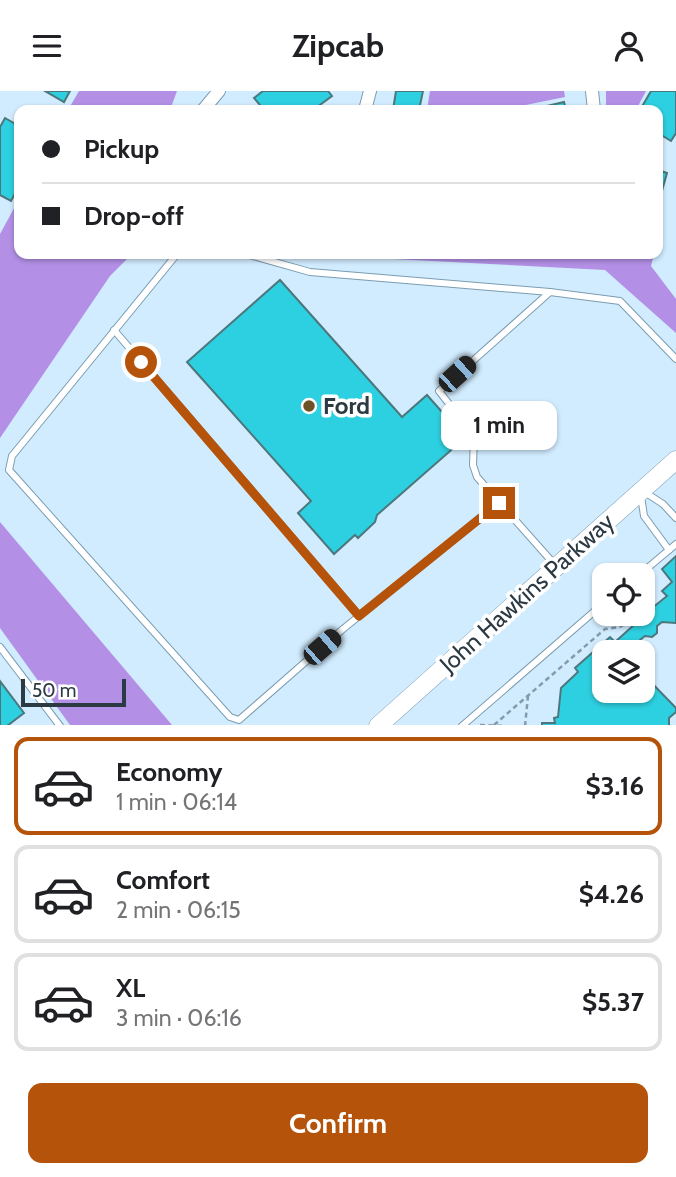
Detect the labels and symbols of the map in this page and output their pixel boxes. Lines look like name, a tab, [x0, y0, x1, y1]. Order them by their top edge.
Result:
route start	[125, 346, 157, 378]
car	[435, 352, 480, 396]
place label: Ford	[323, 391, 370, 420]
marker: Ford	[301, 398, 317, 414]
callout: 1 min	[441, 401, 557, 451]
route end	[483, 487, 515, 519]
street label: John Hawkins Parkway	[433, 507, 620, 679]
car	[300, 625, 345, 669]
scale bar	[21, 677, 126, 708]

